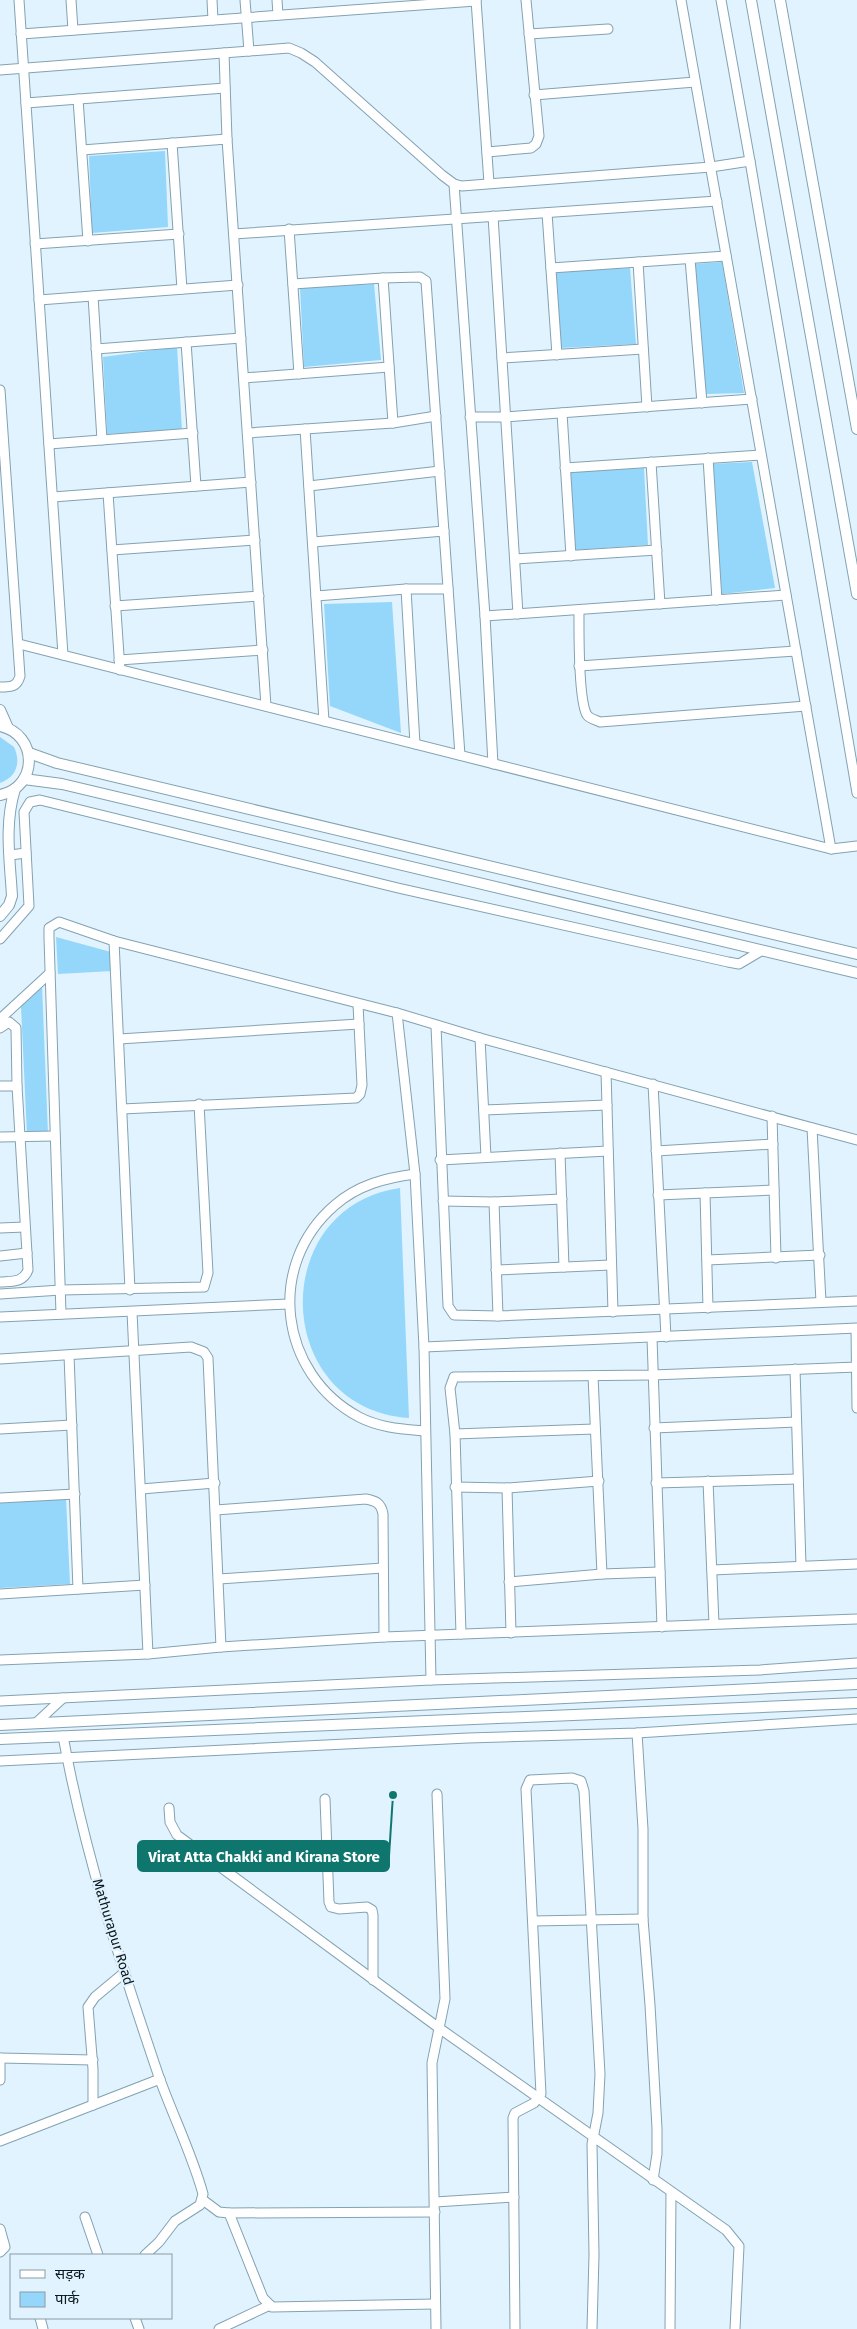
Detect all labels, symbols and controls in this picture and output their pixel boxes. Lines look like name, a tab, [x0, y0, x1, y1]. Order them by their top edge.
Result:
callout: Virat Atta Chakki and Kirana Store	[138, 1841, 389, 1871]
text: Virat Atta Chakki and Kirana Store	[147, 1848, 380, 1866]
street label: Mathurapur Road	[89, 1877, 137, 1987]
legend	[10, 2254, 172, 2319]
text: सड़क	[55, 2265, 85, 2283]
text: पार्क	[55, 2290, 79, 2308]

